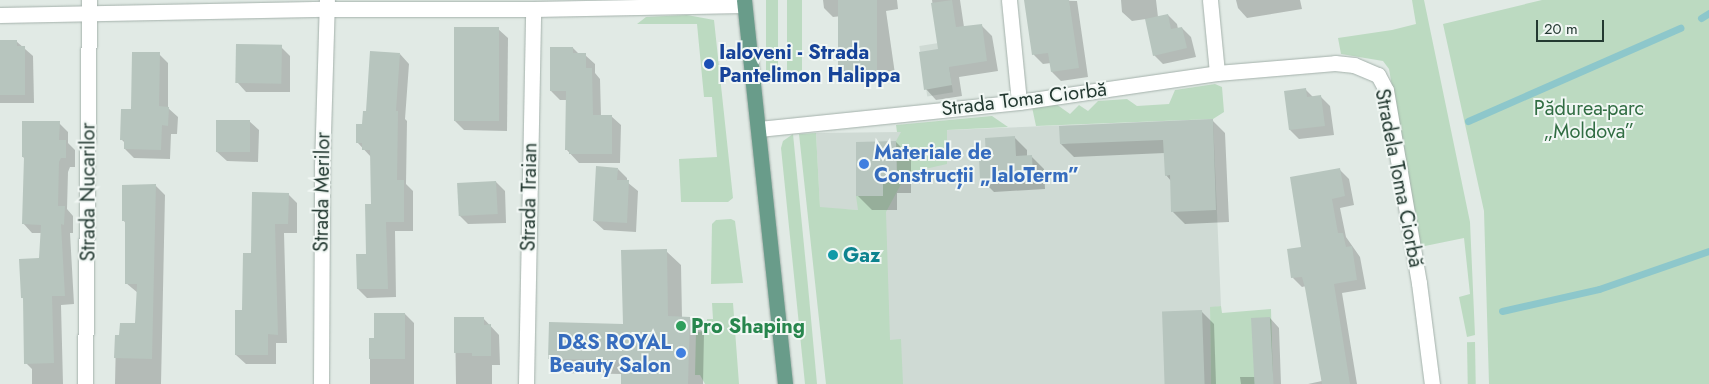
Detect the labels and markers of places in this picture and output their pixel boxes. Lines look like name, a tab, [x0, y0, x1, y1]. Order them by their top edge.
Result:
place label: Ialoveni - Strada Pantelimon Halippa	[719, 40, 900, 87]
marker: Ialoveni - Strada Pantelimon Halippa	[703, 58, 715, 70]
place label: Materiale de Construcții „IaloTerm”	[874, 140, 1079, 187]
marker: Materiale de Construcții „IaloTerm”	[858, 158, 870, 170]
place label: Gaz	[843, 243, 880, 267]
marker: Gaz	[827, 249, 839, 261]
place label: Pro Shaping	[691, 314, 805, 338]
marker: Pro Shaping	[675, 320, 687, 332]
place label: D&S ROYAL Beauty Salon	[549, 330, 671, 377]
marker: D&S ROYAL Beauty Salon	[675, 347, 687, 359]

